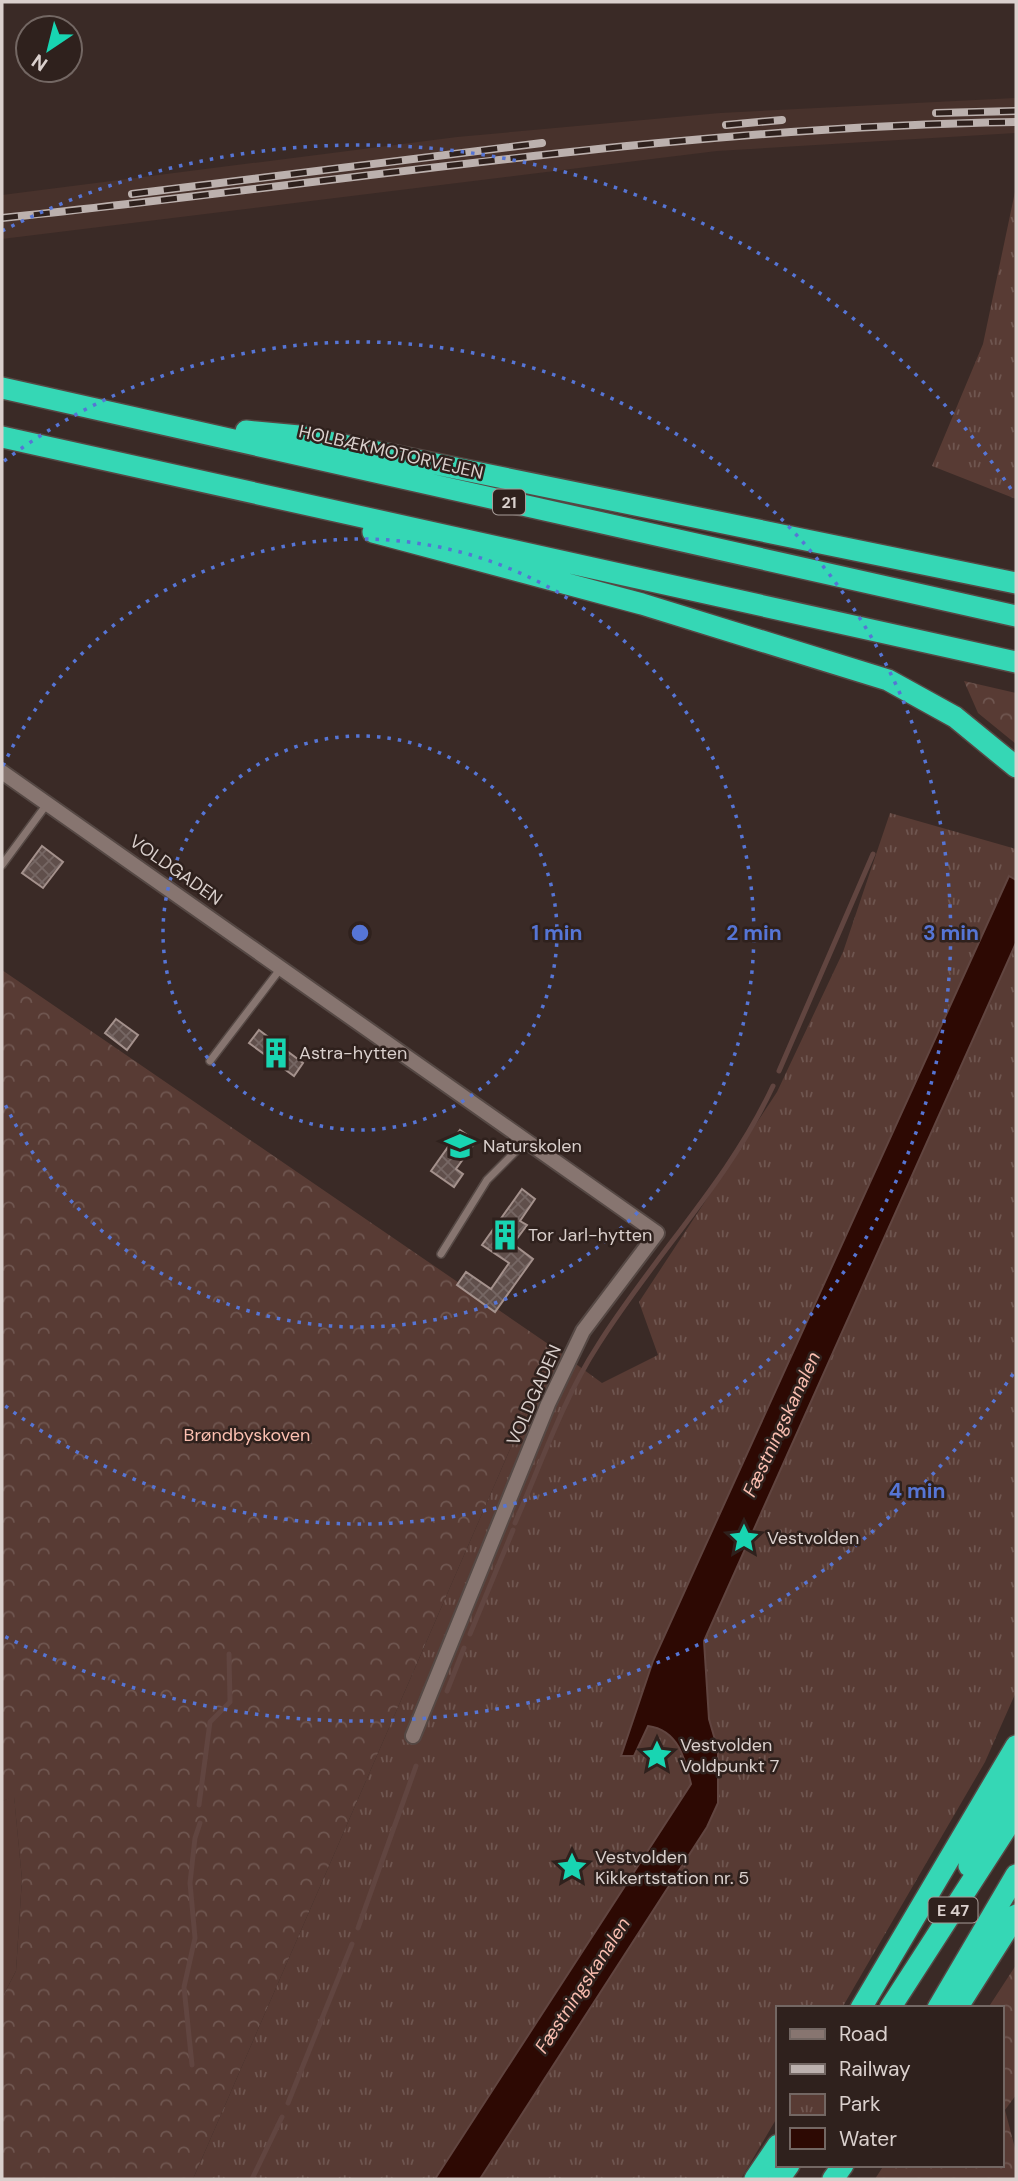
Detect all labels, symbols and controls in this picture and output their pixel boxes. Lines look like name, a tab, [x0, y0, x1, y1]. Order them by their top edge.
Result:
north arrow	[14, 14, 84, 84]
text: N	[27, 48, 52, 77]
street label: HOLBÆKMOTORVEJEN	[296, 419, 486, 485]
road number: 21	[493, 489, 525, 514]
street label: VOLDGADEN	[125, 829, 227, 911]
text: 1 min	[531, 919, 583, 947]
text: 2 min	[726, 919, 782, 947]
text: 3 min	[923, 919, 979, 947]
centre of rings	[348, 921, 372, 945]
building icon: Astra-hytten	[259, 1036, 293, 1070]
place label: Astra-hytten	[299, 1041, 407, 1065]
school or university icon: Naturskolen	[443, 1129, 477, 1163]
place label: Naturskolen	[483, 1134, 582, 1158]
building icon: Tor Jarl-hytten	[488, 1218, 522, 1252]
place label: Tor Jarl-hytten	[528, 1223, 652, 1247]
street label: VOLDGADEN	[501, 1341, 567, 1449]
water label: Fæstningskanalen	[737, 1348, 826, 1501]
park label: Brøndbyskoven	[184, 1423, 310, 1447]
text: 4 min	[888, 1477, 946, 1505]
place icon: Vestvolden	[727, 1521, 761, 1555]
place label: Vestvolden	[767, 1526, 859, 1550]
place label: Vestvolden Voldpunkt 7	[680, 1733, 779, 1778]
place icon: Vestvolden Voldpunkt 7	[640, 1738, 674, 1772]
place label: Vestvolden Kikkertstation nr. 5	[595, 1845, 749, 1890]
place icon: Vestvolden Kikkertstation nr. 5	[555, 1850, 589, 1884]
road number: E 47	[928, 1898, 978, 1922]
water label: Fæstningskanalen	[529, 1912, 636, 2058]
legend	[776, 2006, 1004, 2167]
text: Road	[839, 2020, 888, 2048]
text: Railway	[839, 2055, 911, 2083]
text: Park	[839, 2090, 881, 2118]
text: Water	[839, 2125, 897, 2153]

